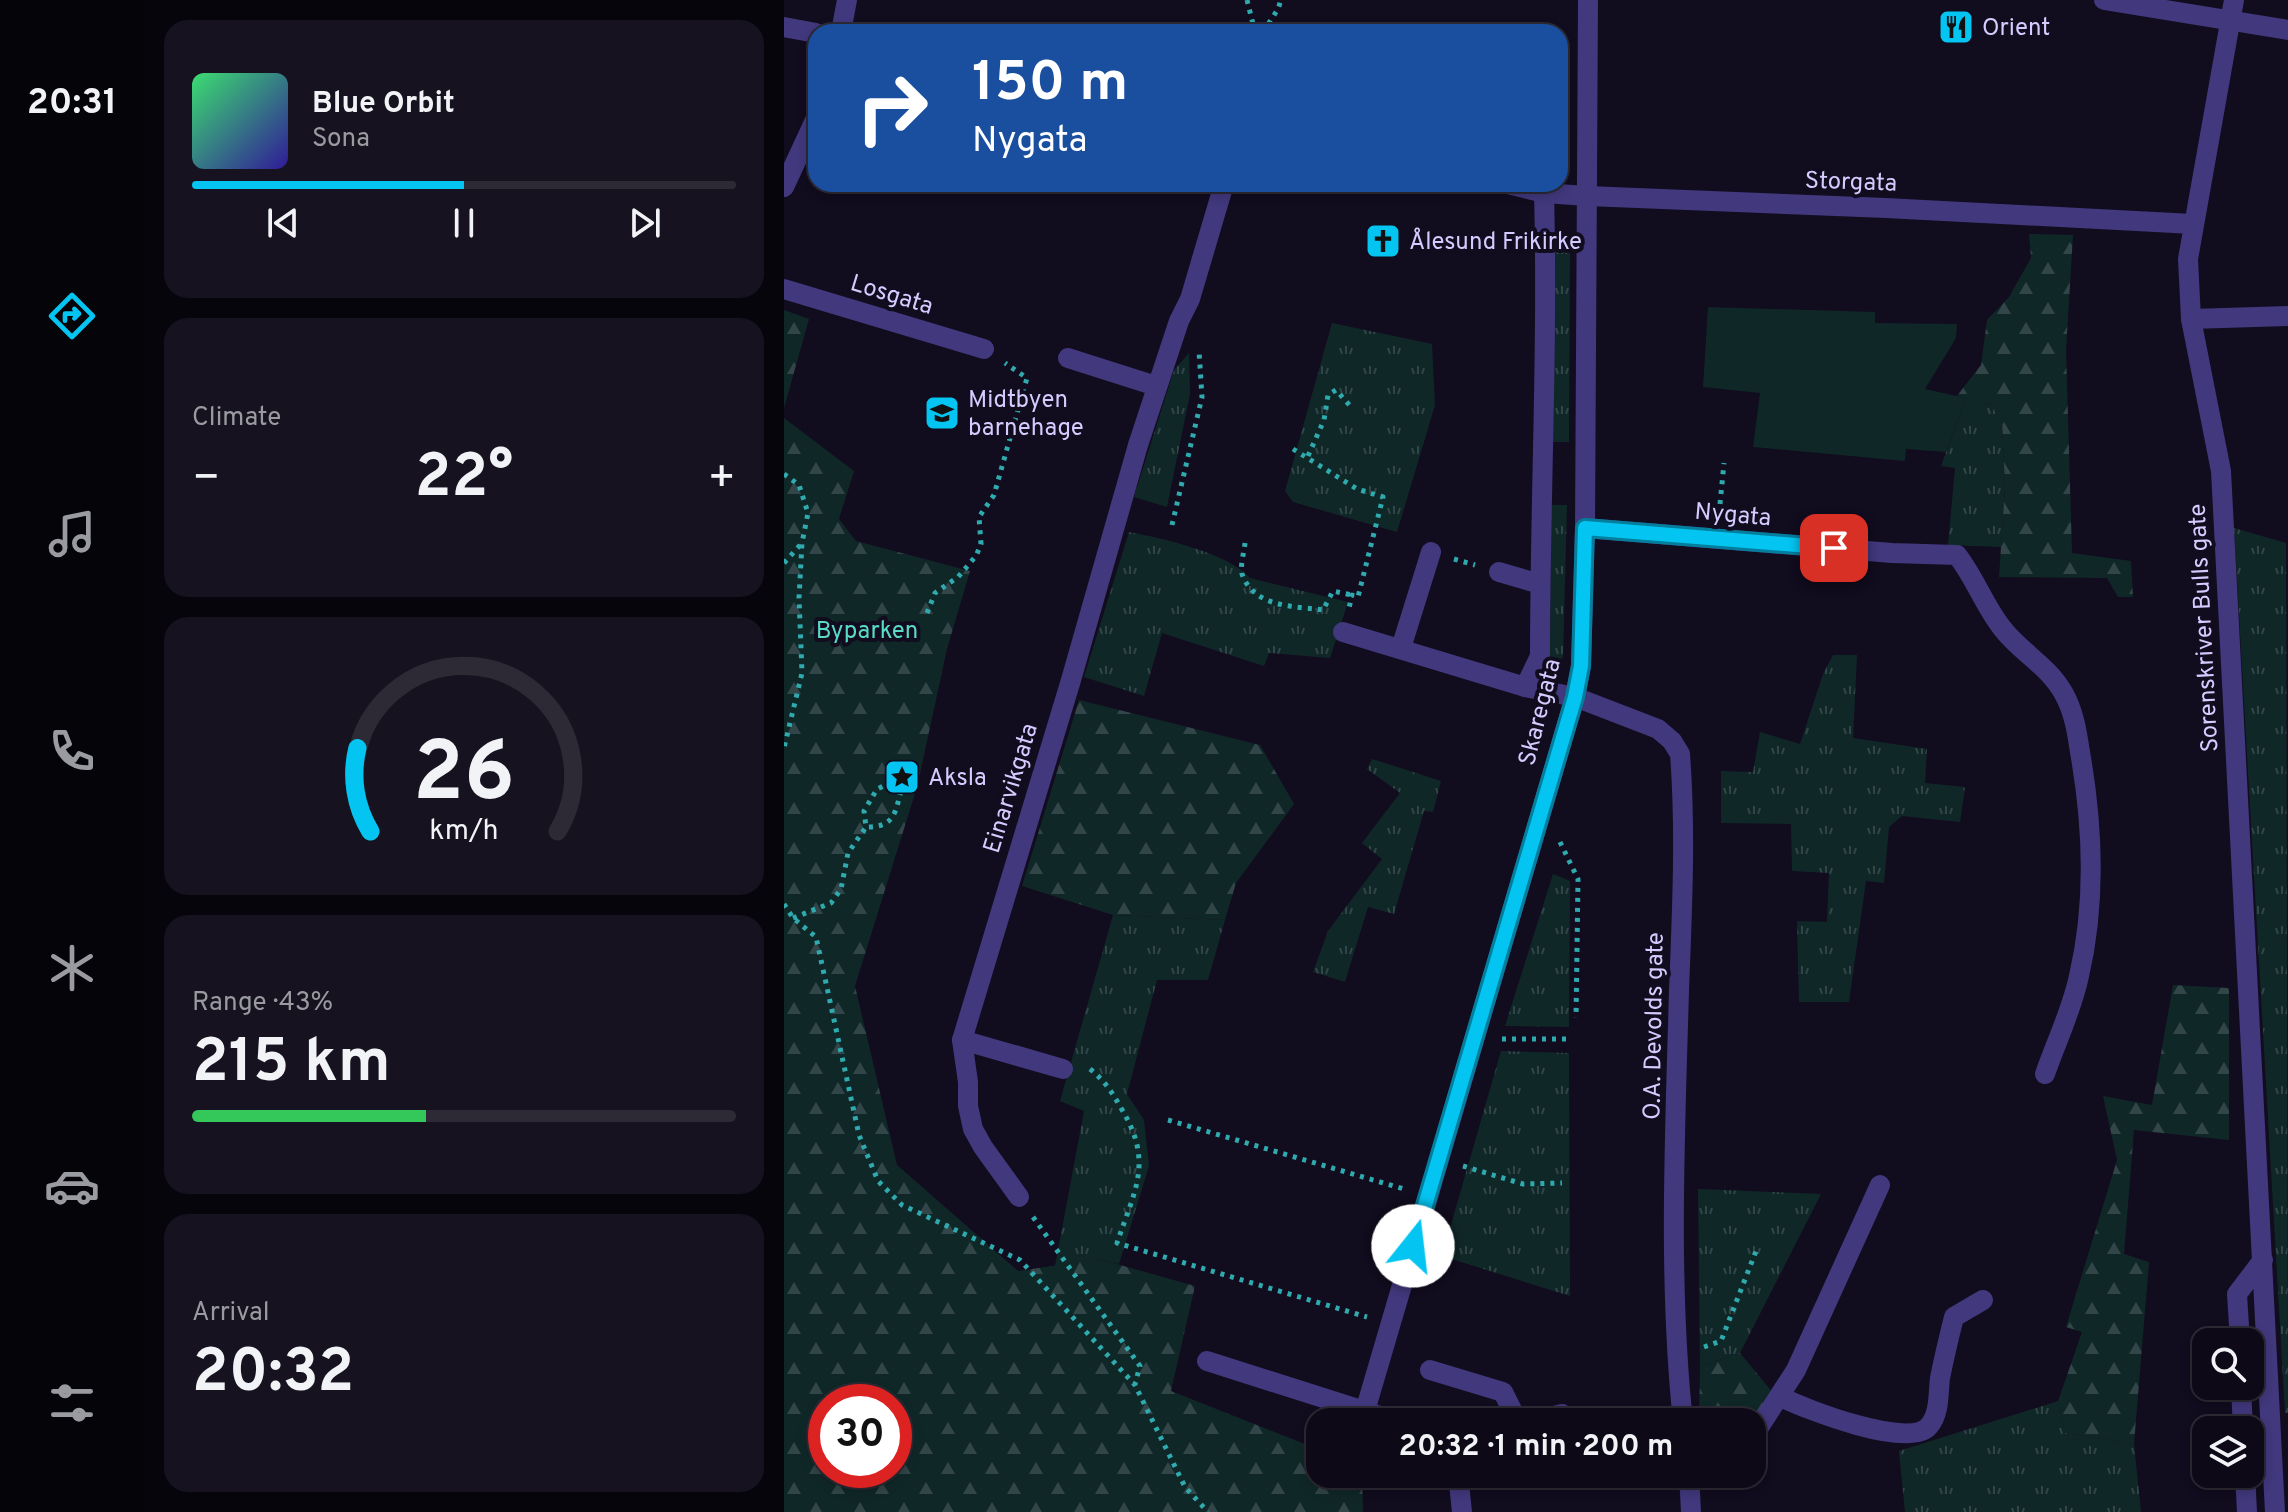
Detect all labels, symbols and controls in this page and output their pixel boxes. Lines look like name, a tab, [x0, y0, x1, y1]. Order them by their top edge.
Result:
restaurant icon: Orient	[1937, 8, 1975, 46]
place label: Orient	[1982, 14, 2050, 44]
text: 150 m	[972, 50, 1128, 120]
icon: right	[840, 56, 944, 160]
text: 20:31	[27, 81, 117, 127]
text: Blue Orbit	[312, 86, 455, 123]
text: Nygata	[972, 119, 1087, 165]
text: Sona	[312, 123, 370, 156]
street label: Storgata	[1804, 166, 1898, 200]
icon: previous	[261, 201, 305, 245]
icon: pause	[442, 201, 486, 245]
icon: next	[623, 201, 667, 245]
church icon: Ålesund Frikirke	[1364, 222, 1402, 260]
place label: Ålesund Frikirke	[1409, 227, 1582, 258]
street label: Losgata	[846, 269, 936, 323]
icon: directions	[44, 288, 100, 344]
place label: Midtbyen barnehage	[968, 386, 1084, 444]
school or university icon: Midtbyen barnehage	[923, 394, 961, 432]
text: Climate	[192, 402, 281, 435]
text: 22°	[415, 442, 513, 518]
text: −	[192, 452, 220, 508]
text: +	[708, 452, 736, 508]
street label: Nygata	[1693, 498, 1772, 534]
street label: Sorenskriver Bulls gate	[2184, 503, 2226, 753]
icon: music	[44, 506, 100, 562]
pin	[1800, 514, 1868, 582]
icon: arrive	[1812, 526, 1856, 570]
park label: Byparken	[816, 617, 918, 647]
street label: Skaregata	[1513, 656, 1569, 769]
street label: Einarvikgata	[978, 720, 1046, 857]
icon: phone	[44, 723, 100, 779]
text: 26	[413, 725, 515, 830]
place icon: Aksla	[883, 758, 921, 796]
place label: Aksla	[928, 764, 987, 794]
text: km/h	[429, 814, 499, 850]
street label: O.A. Devolds gate	[1638, 932, 1672, 1120]
icon: climate	[44, 940, 100, 996]
text: Range · 43%	[192, 987, 333, 1020]
text: 215 km	[192, 1027, 391, 1103]
icon: car	[44, 1158, 100, 1214]
position arrow	[1371, 1204, 1455, 1288]
text: Arrival	[192, 1297, 270, 1330]
map controls	[2192, 1328, 2264, 1488]
button: search	[2192, 1328, 2264, 1400]
text: 20:32	[192, 1337, 354, 1413]
icon: filters	[44, 1375, 100, 1431]
speed limit sign: 30	[808, 1384, 912, 1488]
button: layers	[2192, 1416, 2264, 1488]
text: 20:32 · 1 min · 200 m	[1399, 1429, 1673, 1466]

